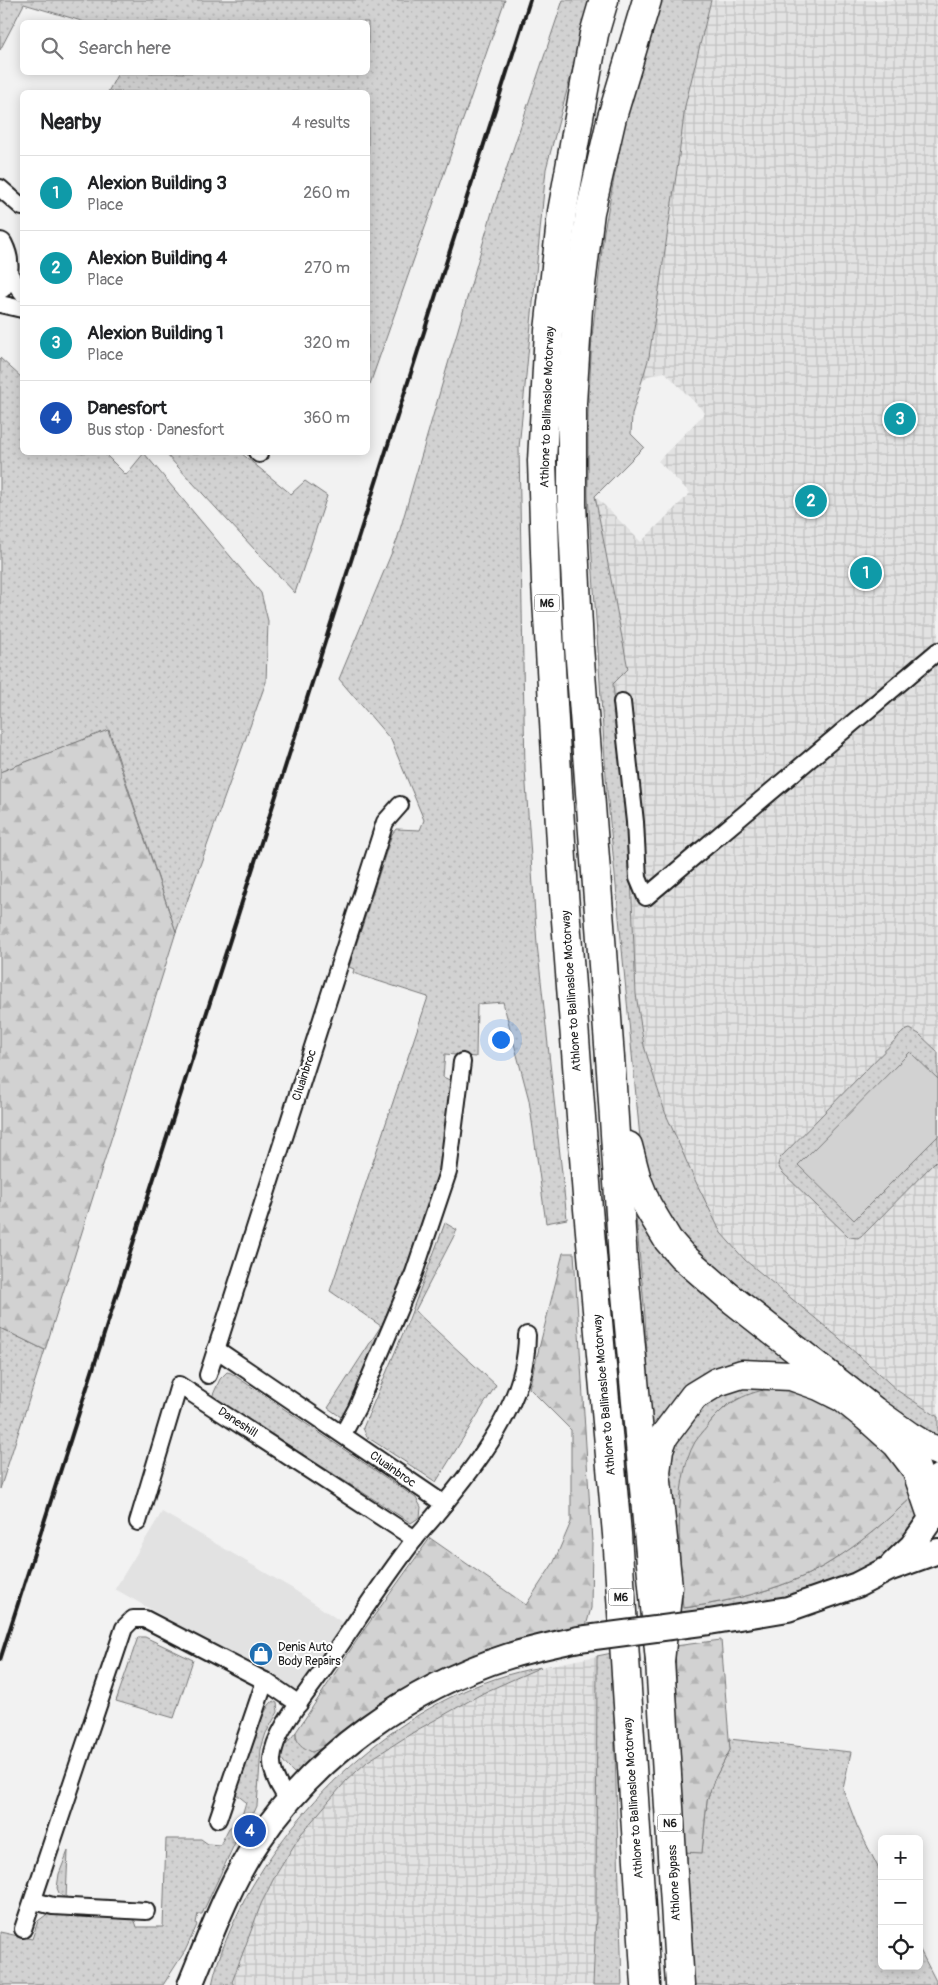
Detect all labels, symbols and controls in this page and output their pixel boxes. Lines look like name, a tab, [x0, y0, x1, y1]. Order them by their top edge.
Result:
search box	[20, 20, 370, 75]
icon: search	[38, 34, 66, 62]
text: Search here	[78, 36, 171, 60]
text: Nearby	[40, 109, 101, 136]
text: 4 results	[292, 113, 350, 133]
text: Alexion Building 3	[87, 171, 227, 195]
text: 1	[53, 183, 59, 203]
text: 260 m	[303, 183, 350, 203]
text: Place	[87, 195, 123, 215]
text: Alexion Building 4	[87, 246, 227, 270]
text: 2	[52, 258, 60, 278]
text: 270 m	[304, 258, 350, 278]
text: Place	[87, 270, 123, 290]
text: Alexion Building 1	[87, 321, 224, 345]
street label: Athlone to Ballinasloe Motorway	[537, 326, 558, 488]
text: 3	[52, 333, 60, 353]
text: 320 m	[304, 333, 350, 353]
text: Place	[87, 345, 123, 365]
text: Danesfort	[87, 396, 167, 420]
pin: 3	[884, 400, 916, 438]
text: 4	[51, 408, 61, 428]
text: 360 m	[303, 408, 350, 428]
text: Bus stop · Danesfort	[87, 420, 224, 440]
pin: 2	[795, 482, 827, 520]
pin: 1	[850, 554, 882, 592]
road number: M6	[534, 594, 560, 612]
street label: Athlone to Ballinasloe Motorway	[558, 910, 585, 1072]
your location	[488, 1027, 514, 1053]
street label: Cluainbroc	[289, 1048, 320, 1103]
street label: Athlone to Ballinasloe Motorway	[590, 1314, 619, 1476]
street label: Daneshill	[215, 1404, 261, 1441]
street label: Cluainbroc	[367, 1448, 419, 1491]
road number: M6	[608, 1588, 634, 1605]
place label: Denis Auto Body Repairs	[278, 1640, 341, 1669]
shop icon: Denis Auto Body Repairs	[248, 1641, 274, 1667]
street label: Athlone to Ballinasloe Motorway	[620, 1717, 647, 1879]
pin: 4	[234, 1812, 266, 1850]
road number: N6	[658, 1815, 682, 1832]
map controls	[878, 1835, 923, 1970]
button: +	[878, 1835, 923, 1880]
street label: Athlone Bypass	[665, 1844, 684, 1922]
button: −	[878, 1880, 923, 1925]
button: locate	[878, 1925, 923, 1970]

